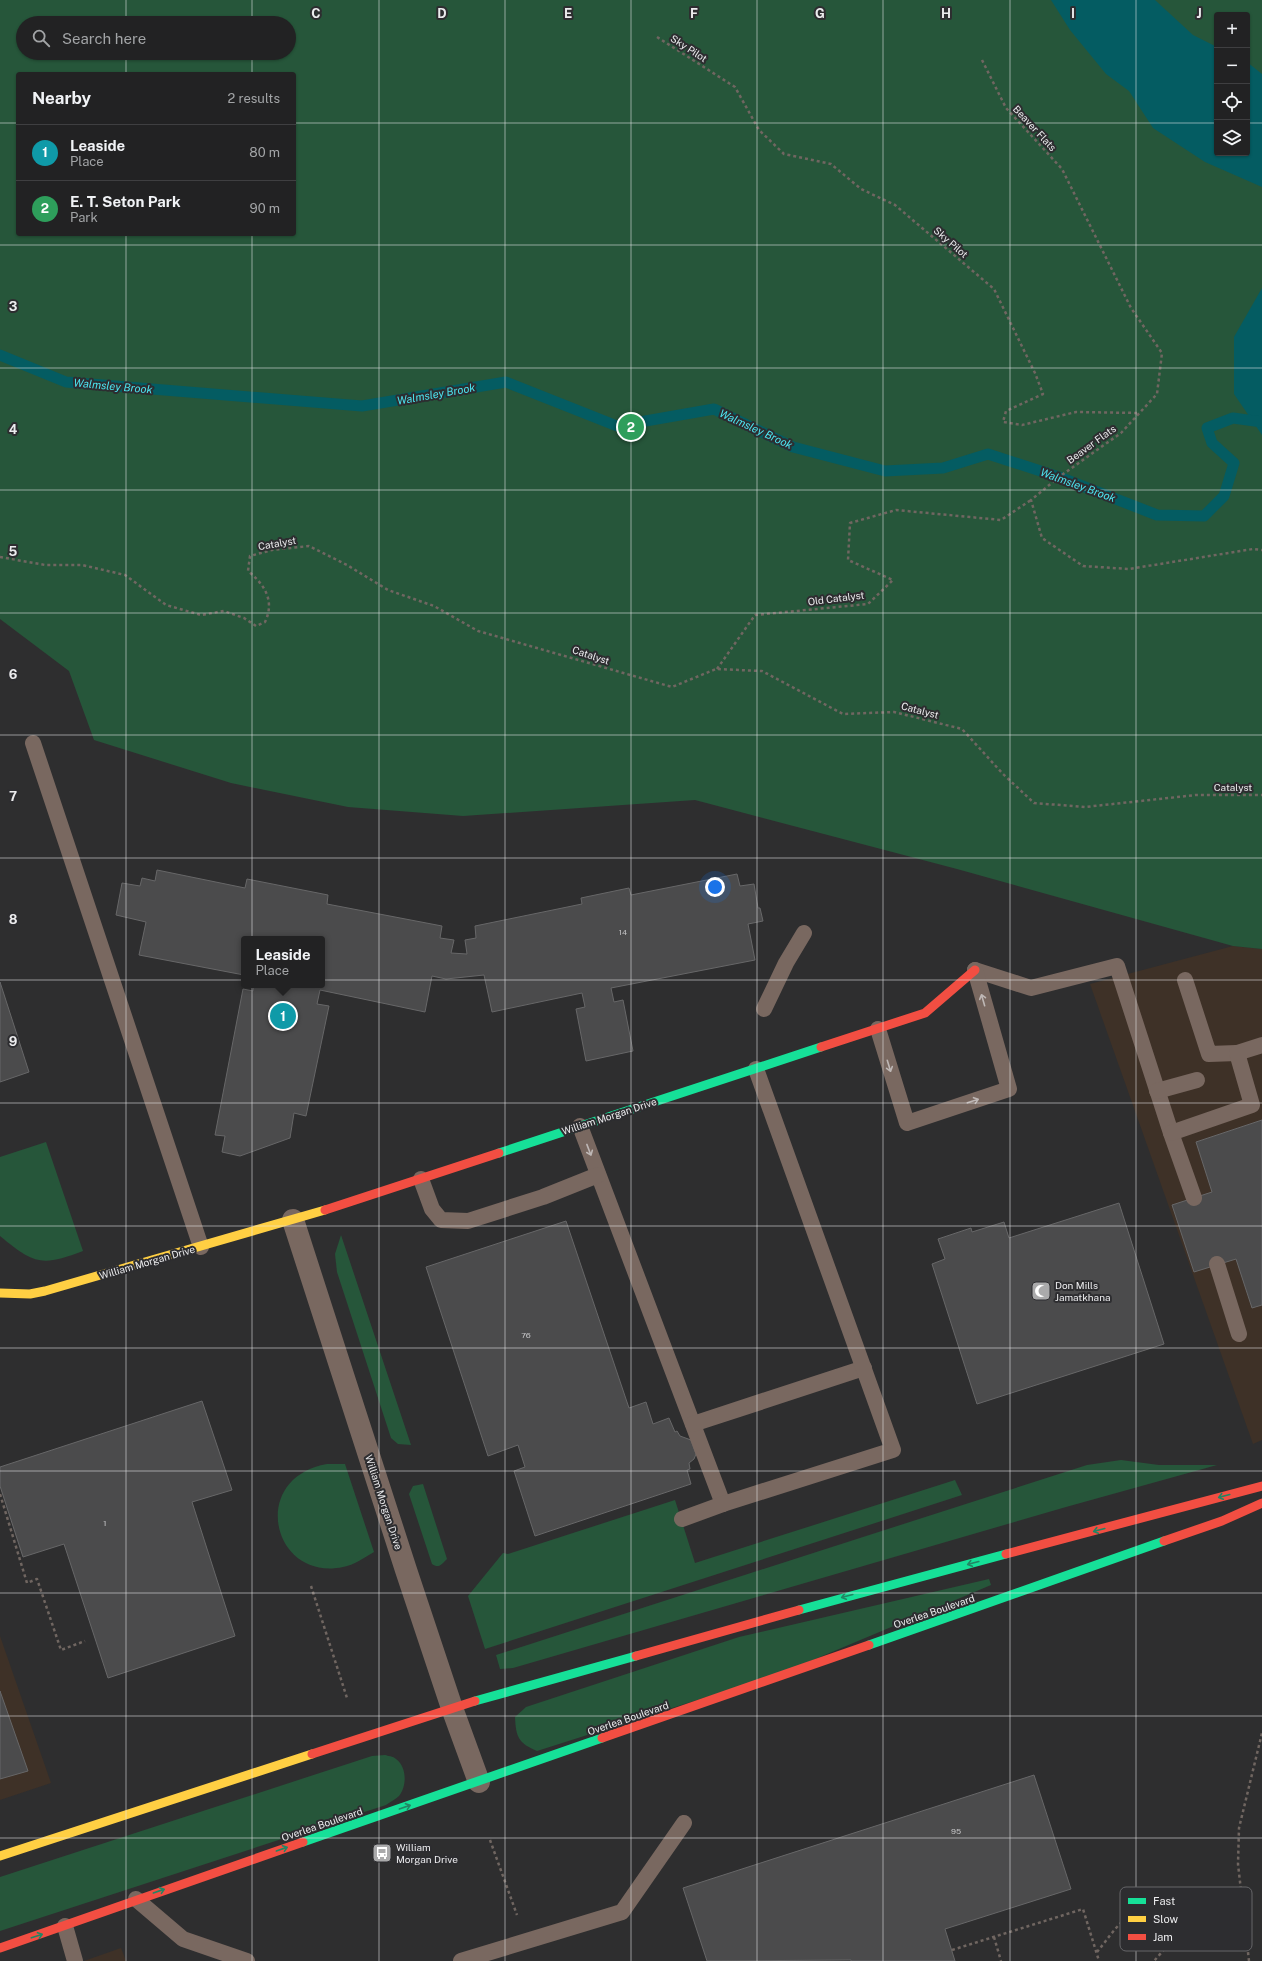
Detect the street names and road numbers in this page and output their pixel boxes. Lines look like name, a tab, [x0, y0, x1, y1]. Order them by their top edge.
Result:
street label: Sky Pilot	[668, 32, 710, 64]
street label: Beaver Flats	[1011, 103, 1059, 153]
street label: Sky Pilot	[932, 224, 971, 260]
street label: Beaver Flats	[1064, 422, 1118, 466]
street label: Catalyst	[257, 534, 297, 552]
street label: Old Catalyst	[807, 589, 865, 607]
street label: Catalyst	[571, 643, 611, 667]
street label: Catalyst	[900, 699, 940, 721]
street label: Catalyst	[1214, 781, 1252, 793]
street label: William Morgan Drive	[560, 1095, 658, 1137]
street label: William Morgan Drive	[98, 1243, 197, 1281]
street label: William Morgan Drive	[363, 1453, 405, 1551]
street label: Overlea Boulevard	[892, 1591, 976, 1631]
street label: Overlea Boulevard	[586, 1698, 670, 1738]
street label: Overlea Boulevard	[280, 1804, 364, 1844]

